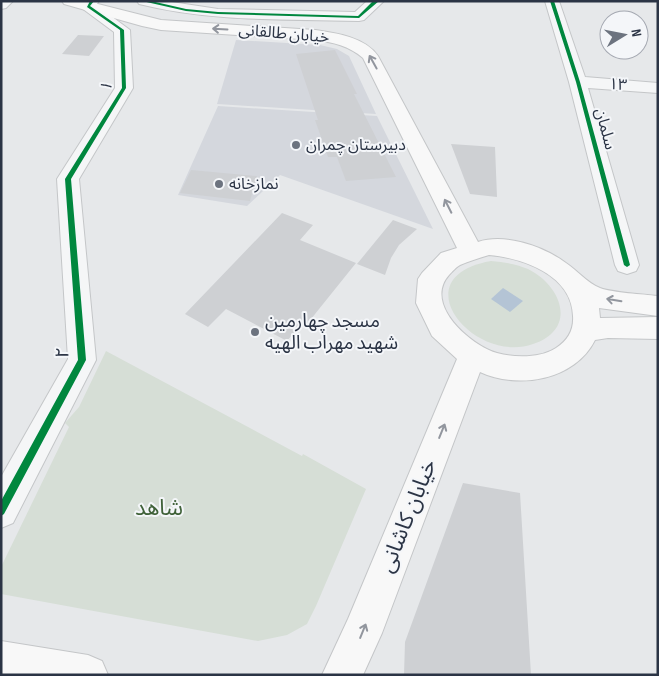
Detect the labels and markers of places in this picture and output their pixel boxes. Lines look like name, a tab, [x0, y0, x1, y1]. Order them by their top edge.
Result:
place label: دبیرستان چمران	[306, 136, 406, 155]
marker: دبیرستان چمران	[290, 139, 302, 151]
place label: نمازخانه	[229, 175, 279, 194]
marker: نمازخانه	[213, 178, 225, 190]
place label: مسجد چهارمین شهید مهراب الهیه	[265, 310, 398, 355]
marker: مسجد چهارمین شهید مهراب الهیه	[249, 326, 261, 338]

